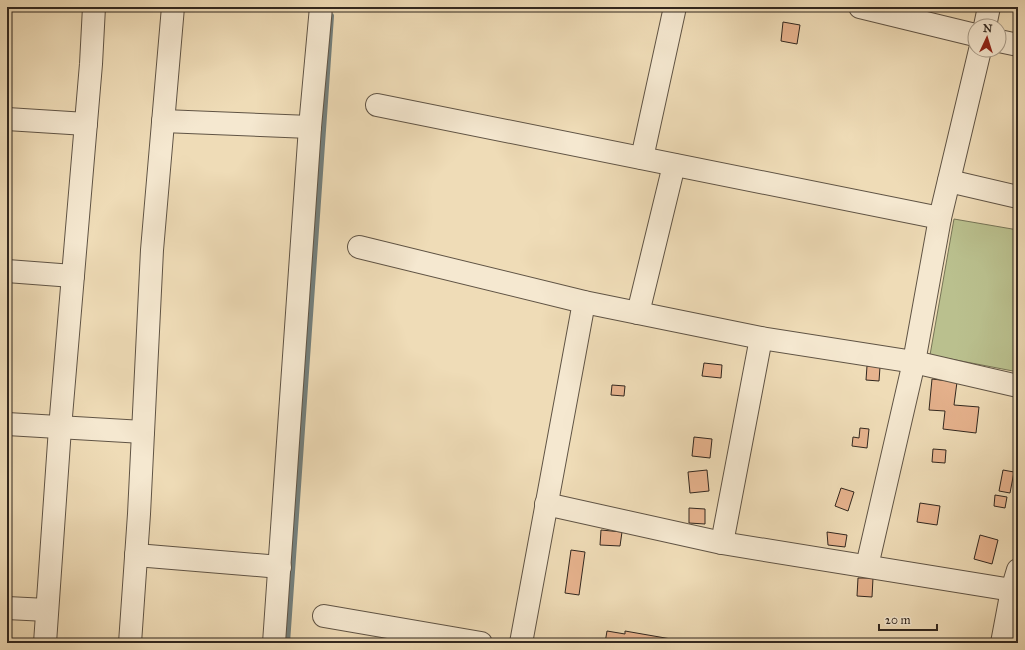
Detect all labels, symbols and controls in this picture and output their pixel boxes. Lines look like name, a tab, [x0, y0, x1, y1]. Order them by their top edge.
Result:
north arrow	[967, 18, 1007, 58]
text: N	[983, 22, 993, 35]
scale bar	[879, 606, 937, 632]
text: 20 m	[885, 613, 911, 627]

